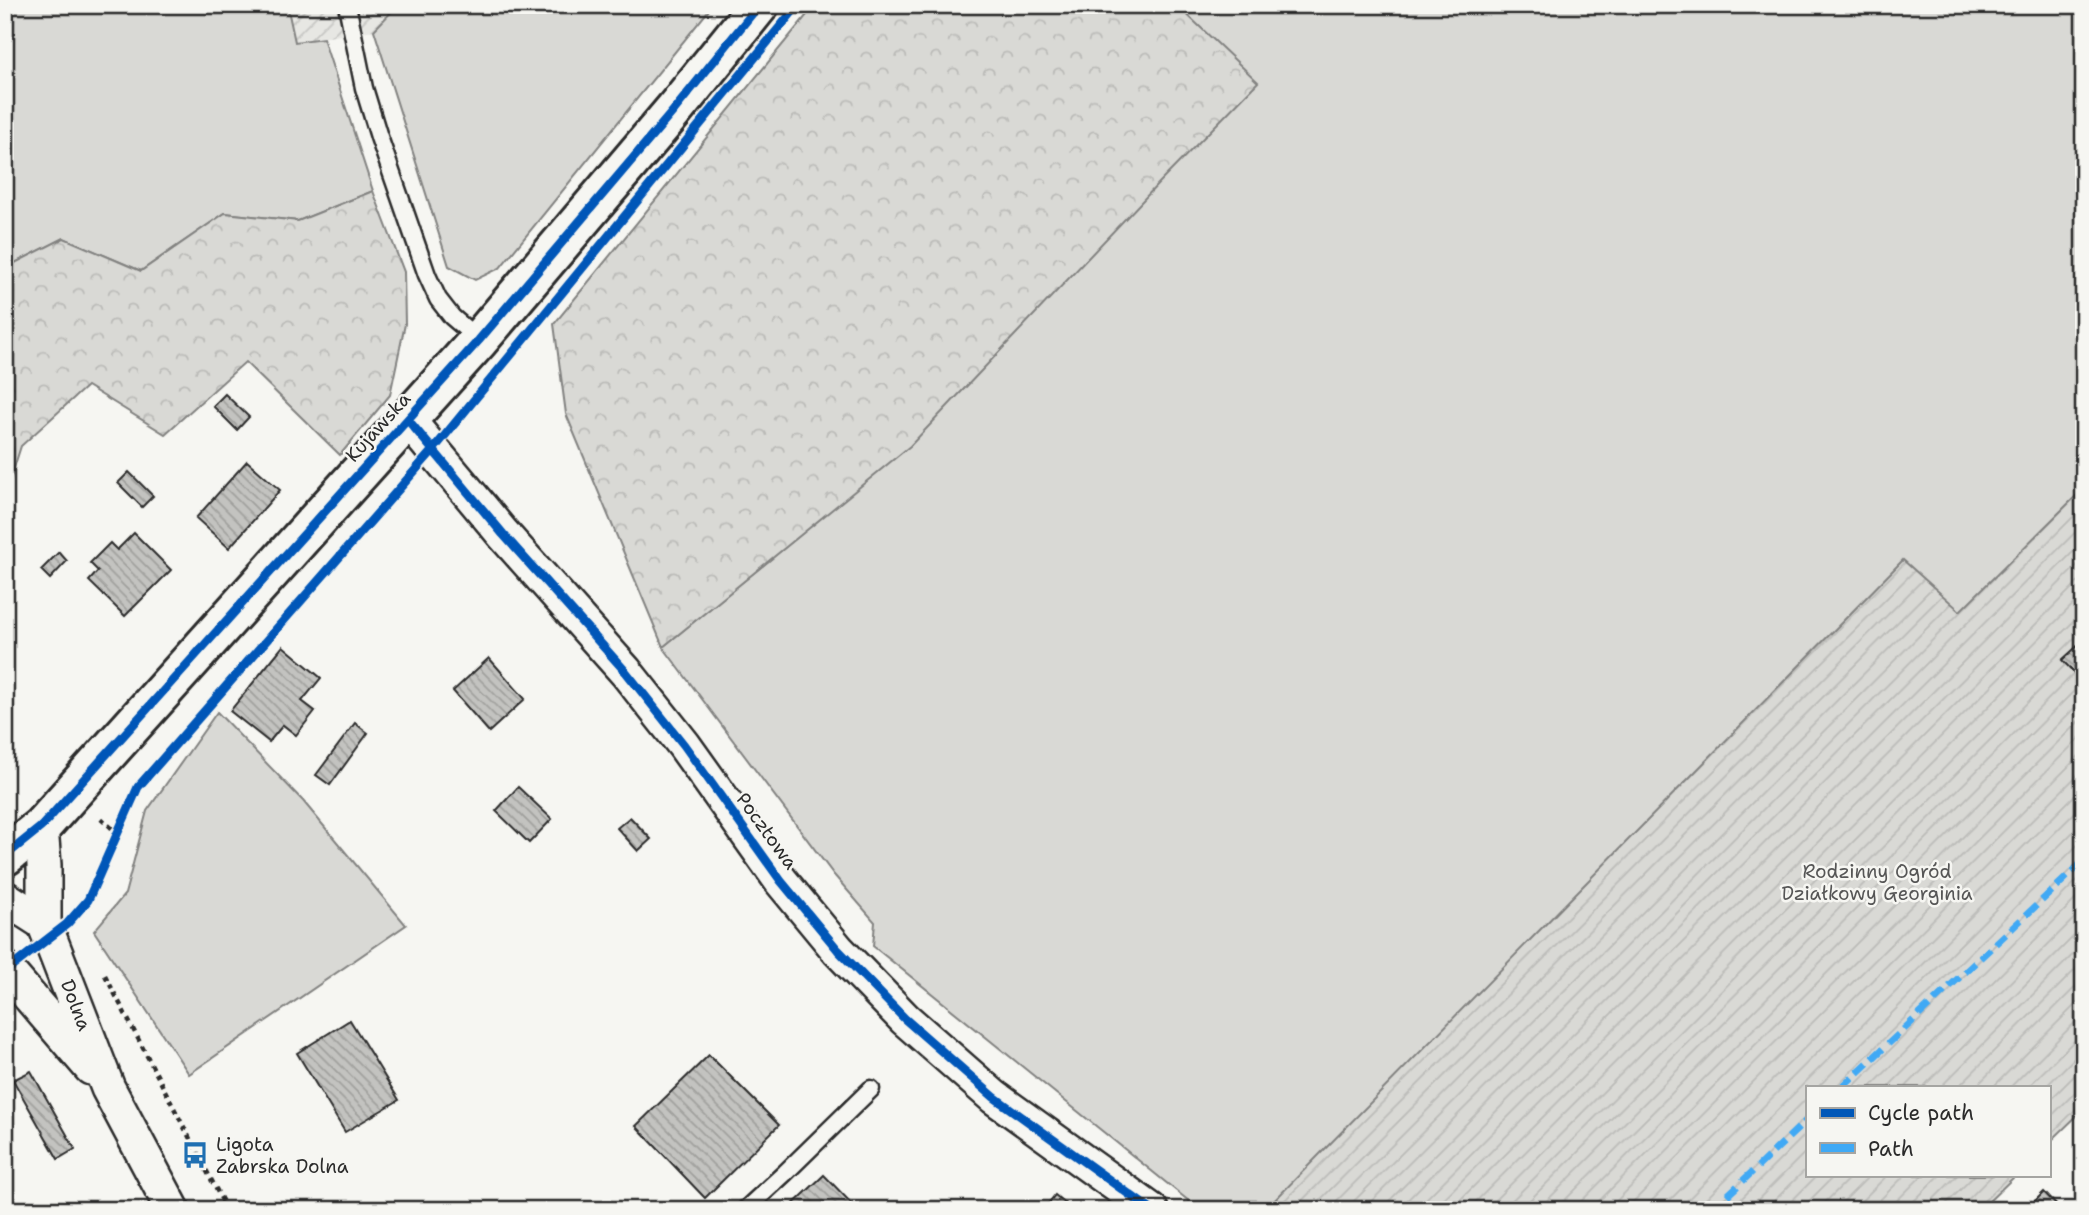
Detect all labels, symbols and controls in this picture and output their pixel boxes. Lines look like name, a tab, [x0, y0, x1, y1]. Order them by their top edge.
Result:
street label: Kujawska	[340, 387, 416, 467]
street label: Pocztowa	[731, 788, 803, 875]
park label: Rodzinny Ogród Działkowy Georginia	[1781, 859, 1973, 906]
street label: Dolna	[55, 976, 97, 1034]
legend	[1806, 1086, 2050, 1176]
text: Cycle path	[1868, 1099, 1974, 1127]
place label: Ligota Zabrska Dolna	[216, 1132, 349, 1179]
text: Path	[1868, 1135, 1914, 1163]
bus stop icon: Ligota Zabrska Dolna	[180, 1140, 210, 1170]

